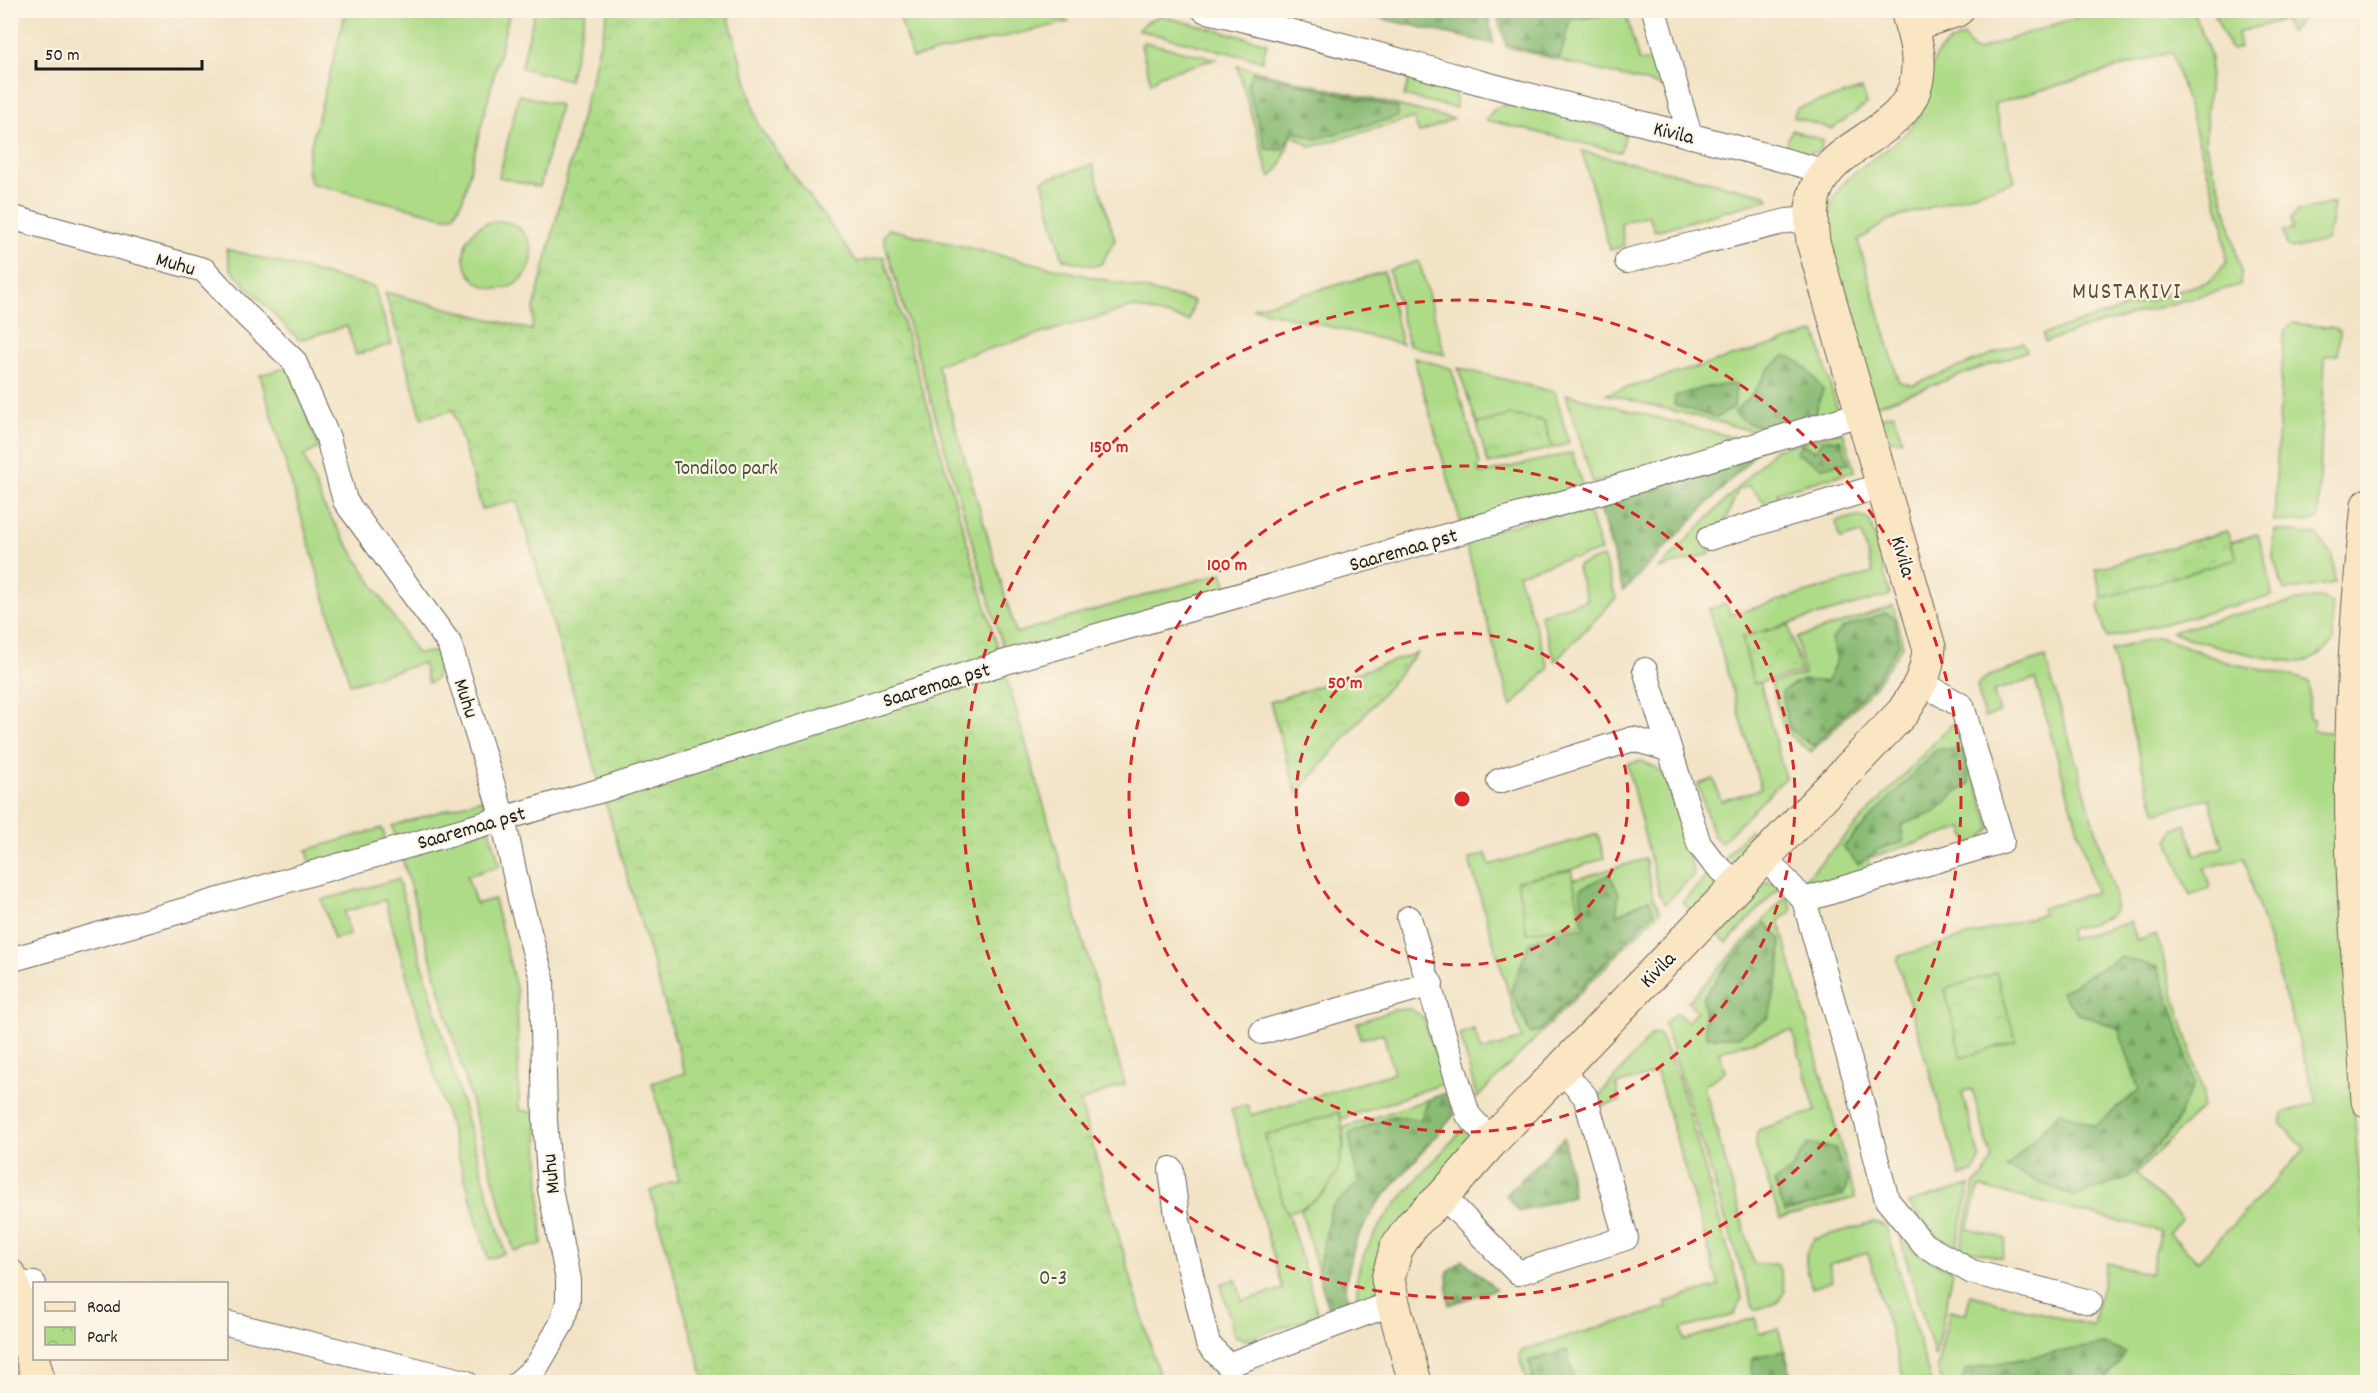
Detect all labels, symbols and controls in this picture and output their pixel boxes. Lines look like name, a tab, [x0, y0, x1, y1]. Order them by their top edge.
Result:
scale bar	[36, 33, 202, 71]
text: 50 m	[45, 44, 80, 69]
street label: Kivila	[1650, 115, 1698, 155]
street label: Muhu	[152, 246, 199, 286]
district label: MUSTAKIVI	[2072, 276, 2182, 310]
text: 150 m	[1090, 436, 1128, 461]
park label: Tondiloo park	[674, 455, 778, 485]
street label: Saaremaa pst	[1346, 522, 1462, 582]
street label: Kivila	[1881, 533, 1922, 582]
text: 100 m	[1207, 554, 1247, 579]
street label: Saaremaa pst	[879, 656, 995, 717]
text: 50 m	[1328, 672, 1362, 697]
street label: Muhu	[444, 675, 485, 723]
centre of rings	[1452, 789, 1472, 809]
street label: Saaremaa pst	[414, 800, 530, 860]
street label: Kivila	[1634, 945, 1685, 996]
street label: Muhu	[536, 1152, 570, 1195]
park label: 0-3	[1039, 1265, 1067, 1295]
legend	[33, 1282, 228, 1360]
text: Road	[87, 1296, 121, 1321]
text: Park	[87, 1326, 118, 1351]

